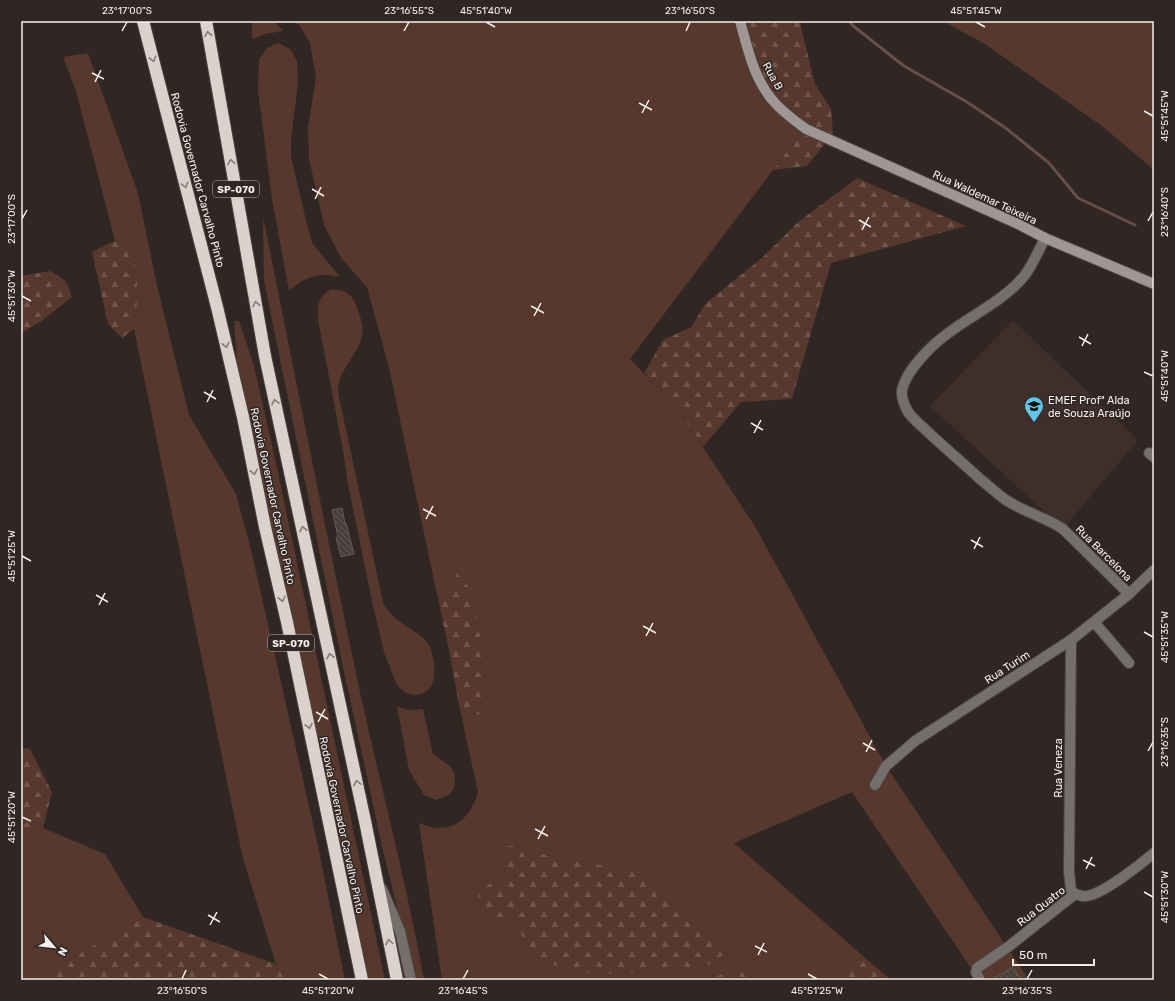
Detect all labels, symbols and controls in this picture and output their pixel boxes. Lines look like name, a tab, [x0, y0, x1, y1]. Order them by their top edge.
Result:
text: 23°17'00"S	[102, 5, 152, 17]
text: 23°16'55"S	[384, 5, 434, 17]
text: 45°51'40"W	[460, 5, 512, 17]
text: 23°16'50"S	[665, 5, 715, 17]
text: 45°51'45"W	[950, 5, 1002, 17]
one-way arrow	[205, 31, 213, 37]
one-way arrow	[148, 56, 156, 62]
street label: Rua B	[760, 60, 786, 92]
text: 45°51'45"W	[1159, 90, 1171, 142]
street label: Rodovia Governador Carvalho Pinto	[168, 91, 227, 269]
one-way arrow	[227, 159, 236, 165]
street label: Rua Waldemar Teixeira	[931, 168, 1039, 227]
one-way arrow	[181, 181, 189, 188]
road number: SP-070	[213, 181, 259, 197]
text: 23°16'40"S	[1159, 187, 1171, 237]
text: 23°17'00"S	[6, 194, 18, 244]
text: 45°51'30"W	[6, 270, 18, 322]
one-way arrow	[252, 301, 261, 307]
one-way arrow	[221, 342, 230, 349]
text: 45°51'40"W	[1159, 350, 1171, 402]
place label: EMEF Profª Alda de Souza Araújo	[1048, 394, 1131, 420]
school or university icon: EMEF Profª Alda de Souza Araújo	[1023, 395, 1045, 423]
one-way arrow	[272, 399, 280, 405]
street label: Rodovia Governador Carvalho Pinto	[247, 406, 298, 586]
one-way arrow	[249, 469, 257, 475]
street label: Rua Barcelona	[1073, 523, 1134, 584]
one-way arrow	[299, 526, 307, 532]
text: 45°51'25"W	[6, 530, 18, 582]
one-way arrow	[277, 596, 285, 602]
text: 45°51'35"W	[1159, 611, 1171, 663]
road number: SP-070	[268, 635, 314, 651]
street label: Rua Turim	[982, 648, 1032, 687]
one-way arrow	[327, 653, 335, 659]
text: 23°16'35"S	[1159, 717, 1171, 767]
one-way arrow	[304, 723, 312, 730]
street label: Rodovia Governador Carvalho Pinto	[316, 735, 367, 915]
street label: Rua Veneza	[1052, 738, 1065, 798]
one-way arrow	[354, 780, 362, 786]
text: 45°51'20"W	[6, 791, 18, 843]
text: 45°51'30"W	[1159, 871, 1171, 923]
street label: Rua Quatro	[1015, 884, 1068, 929]
north arrow	[34, 927, 74, 967]
one-way arrow	[386, 939, 394, 945]
scale bar	[1013, 941, 1094, 967]
text: N	[55, 945, 70, 958]
text: 50 m	[1019, 948, 1047, 962]
text: 23°16'50"S	[157, 985, 207, 997]
text: 45°51'20"W	[302, 985, 354, 997]
text: 23°16'45"S	[438, 985, 488, 997]
text: 45°51'25"W	[791, 985, 843, 997]
text: 23°16'35"S	[1002, 985, 1052, 997]

